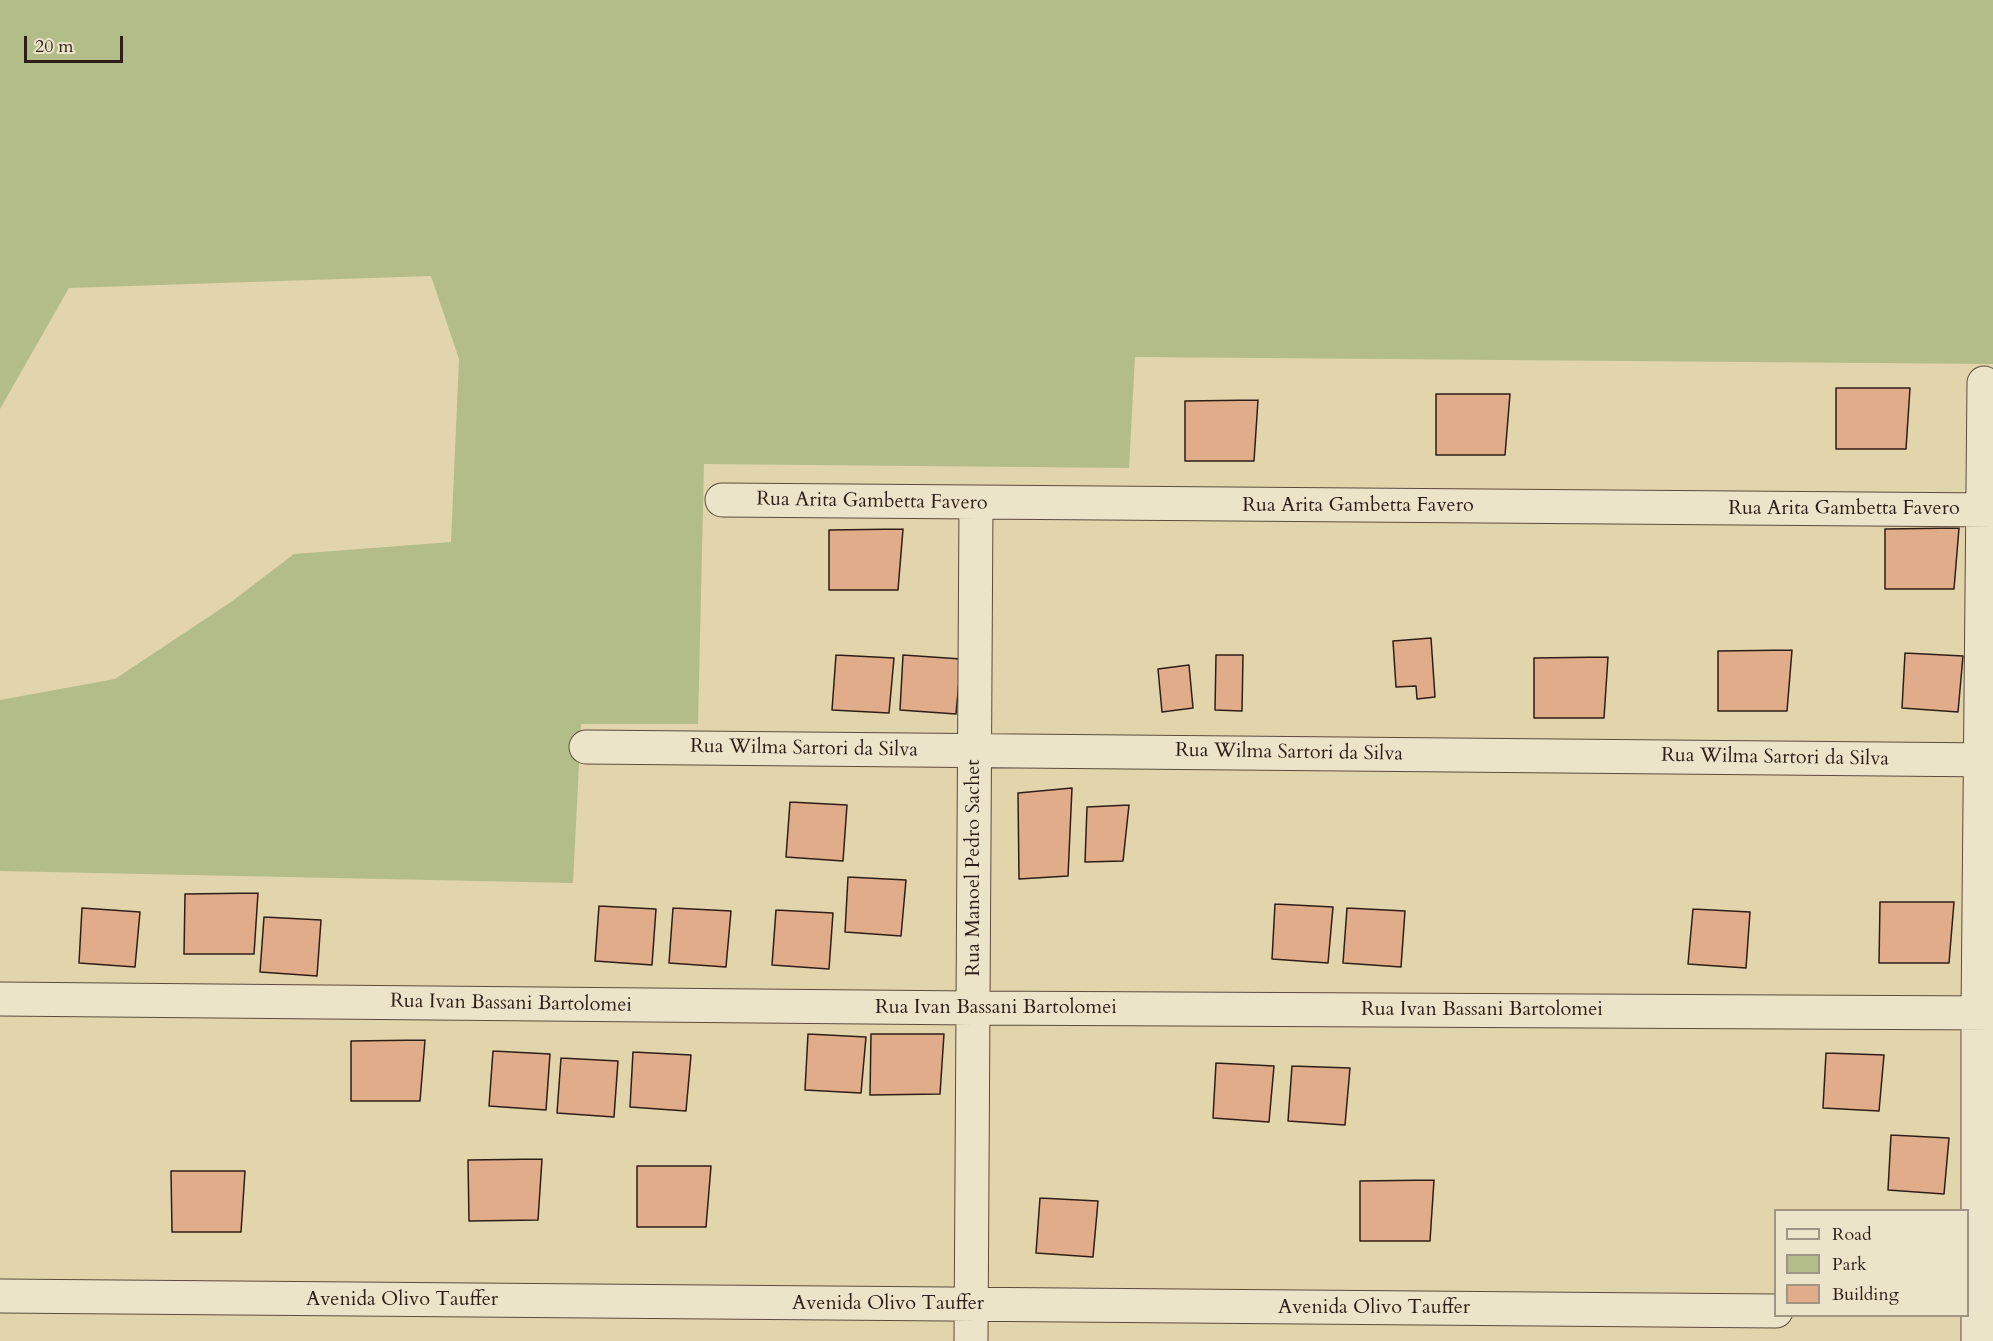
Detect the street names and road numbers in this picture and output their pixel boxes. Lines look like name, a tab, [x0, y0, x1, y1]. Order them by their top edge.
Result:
street label: Rua Arita Gambetta Favero	[756, 488, 988, 516]
street label: Rua Arita Gambetta Favero	[1242, 494, 1474, 518]
street label: Rua Arita Gambetta Favero	[1728, 497, 1960, 521]
street label: Rua Wilma Sartori da Silva	[690, 735, 918, 763]
street label: Rua Wilma Sartori da Silva	[1175, 739, 1403, 767]
street label: Rua Wilma Sartori da Silva	[1661, 744, 1889, 772]
street label: Rua Manoel Pedro Sachet	[962, 759, 986, 977]
street label: Rua Ivan Bassani Bartolomei	[390, 990, 632, 1018]
street label: Rua Ivan Bassani Bartolomei	[875, 996, 1117, 1020]
street label: Rua Ivan Bassani Bartolomei	[1361, 998, 1603, 1022]
street label: Avenida Olivo Tauffer	[306, 1288, 498, 1312]
street label: Avenida Olivo Tauffer	[792, 1292, 984, 1316]
street label: Avenida Olivo Tauffer	[1278, 1296, 1470, 1320]

